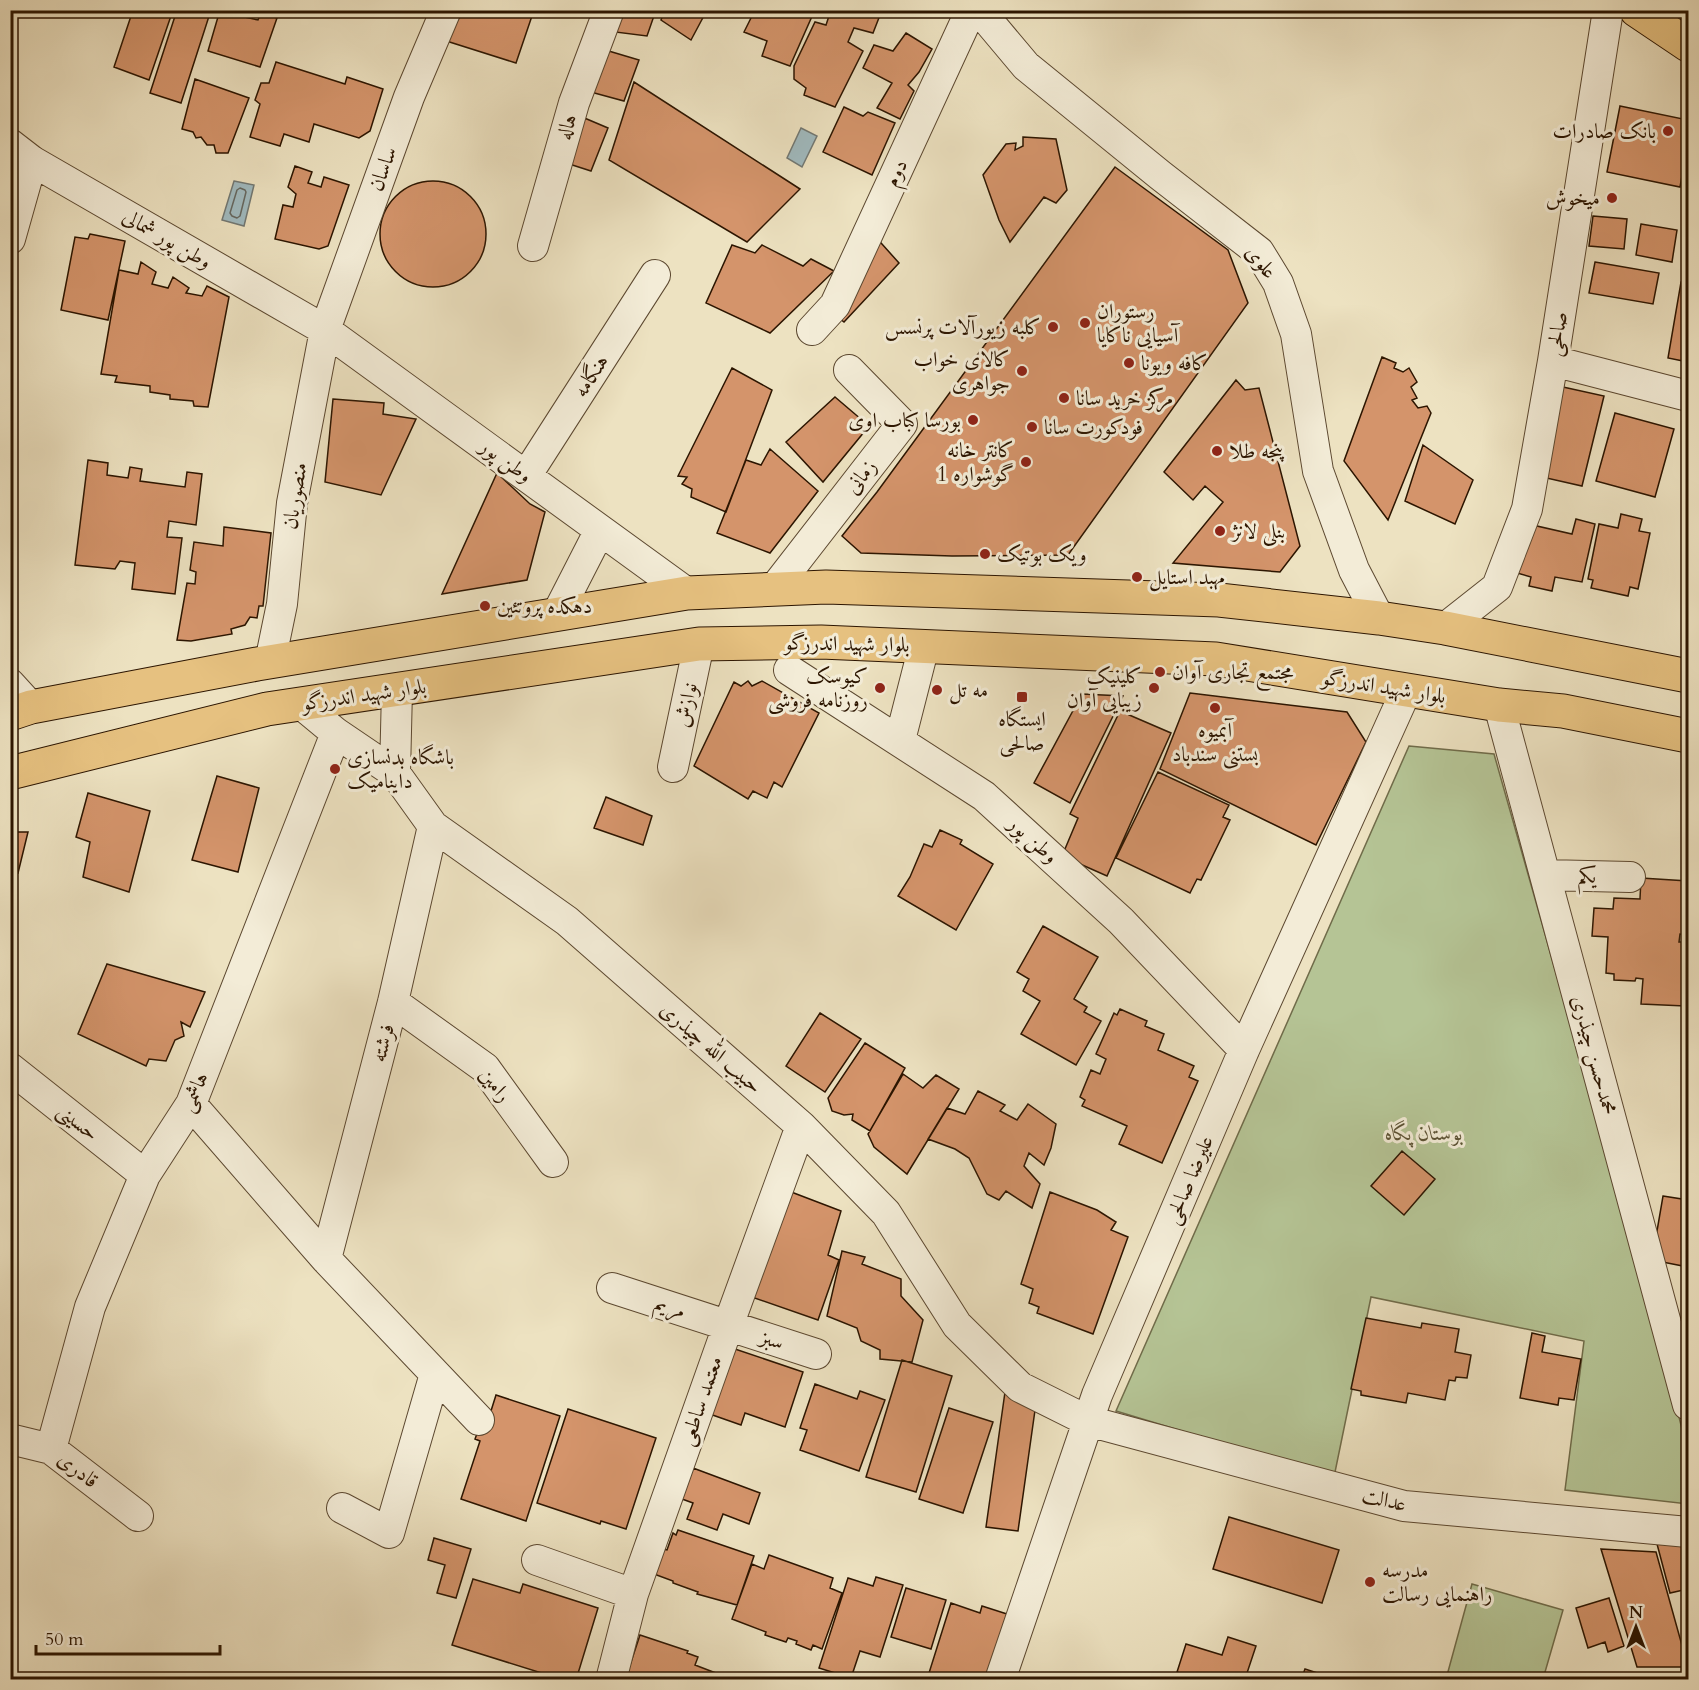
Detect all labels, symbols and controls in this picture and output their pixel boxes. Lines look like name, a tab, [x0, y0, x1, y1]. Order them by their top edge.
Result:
street label: هاله	[550, 111, 584, 143]
place label: بانک صادرات	[1553, 117, 1656, 146]
marker: بانک صادرات	[1661, 124, 1675, 138]
street label: ساسان	[362, 143, 404, 195]
street label: دوم	[877, 154, 918, 193]
place label: میخوش	[1546, 184, 1600, 213]
marker: میخوش	[1605, 191, 1619, 205]
street label: وطن پور شمالی	[117, 202, 217, 276]
street label: علوی	[1238, 239, 1284, 285]
place label: رستوران آسیایی ناکایا	[1097, 297, 1181, 350]
street label: صالحی	[1539, 310, 1575, 358]
place label: کلبه زیورآلات پرنسس	[885, 313, 1041, 342]
marker: رستوران آسیایی ناکایا	[1078, 316, 1092, 330]
marker: کلبه زیورآلات پرنسس	[1046, 320, 1060, 334]
place label: کالای خواب جواهری	[914, 345, 1010, 398]
street label: هنگامه	[566, 349, 616, 403]
place label: کافه ویونا	[1141, 349, 1208, 378]
marker: کافه ویونا	[1122, 356, 1136, 370]
marker: کالای خواب جواهری	[1015, 364, 1029, 378]
place label: مرکز خرید سانا	[1076, 384, 1173, 413]
marker: مرکز خرید سانا	[1057, 391, 1071, 405]
place label: بورسا کباب اوی	[848, 406, 961, 435]
marker: بورسا کباب اوی	[966, 413, 980, 427]
place label: فودکورت سانا	[1044, 413, 1143, 442]
marker: فودکورت سانا	[1025, 420, 1039, 434]
street label: وطن پور	[472, 431, 538, 490]
place label: کانتر خانه گوشواره 1	[937, 436, 1014, 489]
place label: پنجه طلا	[1229, 437, 1285, 466]
marker: پنجه طلا	[1210, 444, 1224, 458]
street label: زمانی	[838, 454, 884, 500]
marker: کانتر خانه گوشواره 1	[1019, 455, 1033, 469]
street label: منصوریان	[275, 460, 315, 532]
place label: بنلی لانژ	[1230, 517, 1285, 547]
marker: بنلی لانژ	[1213, 524, 1227, 538]
place label: ویک بوتیک	[997, 540, 1087, 569]
marker: ویک بوتیک	[978, 547, 992, 561]
place label: مهبد استایل	[1149, 563, 1225, 592]
marker: مهبد استایل	[1130, 570, 1144, 584]
place label: دهکده پروتئین	[497, 592, 592, 621]
marker: دهکده پروتئین	[478, 599, 492, 613]
street label: بلوار شهید اندرزگو	[782, 628, 910, 660]
place label: مجتمع تجاری آوان	[1172, 658, 1294, 691]
place label: کیوسک روزنامه فروشی	[768, 662, 868, 715]
place label: کلینیک زیبایی آوان	[1067, 662, 1142, 715]
street label: بلوار شهید اندرزگو	[1318, 663, 1448, 711]
marker: مجتمع تجاری آوان	[1153, 665, 1167, 679]
street label: بلوار شهید اندرزگو	[298, 672, 428, 718]
place label: مه تل	[949, 676, 988, 705]
street label: نوازش	[667, 680, 705, 730]
marker: کیوسک روزنامه فروشی	[873, 681, 887, 695]
marker: کلینیک زیبایی آوان	[1147, 681, 1161, 695]
marker: مه تل	[930, 683, 944, 697]
marker: ایستگاه صالحی	[1015, 690, 1029, 704]
marker: آبمیوه بستنی سندباد	[1208, 701, 1222, 715]
place label: ایستگاه صالحی	[998, 705, 1046, 758]
place label: آبمیوه بستنی سندباد	[1172, 716, 1258, 769]
place label: باشگاه بدنسازی داینامیک	[347, 743, 454, 796]
marker: باشگاه بدنسازی داینامیک	[328, 762, 342, 776]
street label: وطن پور	[1000, 808, 1064, 870]
street label: یکم	[1577, 861, 1598, 896]
street label: محمدحسن چیذری	[1564, 992, 1624, 1118]
street label: حبیب الله چیذری	[654, 993, 770, 1101]
street label: فرشته	[364, 1021, 402, 1065]
street label: رامین	[472, 1061, 518, 1109]
street label: هاشمی	[172, 1067, 216, 1117]
street label: حسینی	[51, 1096, 105, 1148]
park label: بوستان پگاه	[1385, 1119, 1463, 1148]
street label: علیرضا صالحی	[1157, 1131, 1221, 1229]
street label: مریم	[650, 1288, 689, 1329]
street label: سبز	[754, 1322, 788, 1357]
street label: معتمد ساطعی	[672, 1352, 730, 1450]
street label: قادری	[51, 1445, 105, 1495]
street label: عدالت	[1359, 1481, 1409, 1519]
place label: مدرسه راهنمایی رسالت	[1382, 1556, 1492, 1609]
marker: مدرسه راهنمایی رسالت	[1363, 1575, 1377, 1589]
north arrow	[1606, 1597, 1666, 1657]
text: N	[1629, 1602, 1643, 1624]
scale bar	[36, 1618, 220, 1656]
text: 50 m	[45, 1627, 84, 1652]

